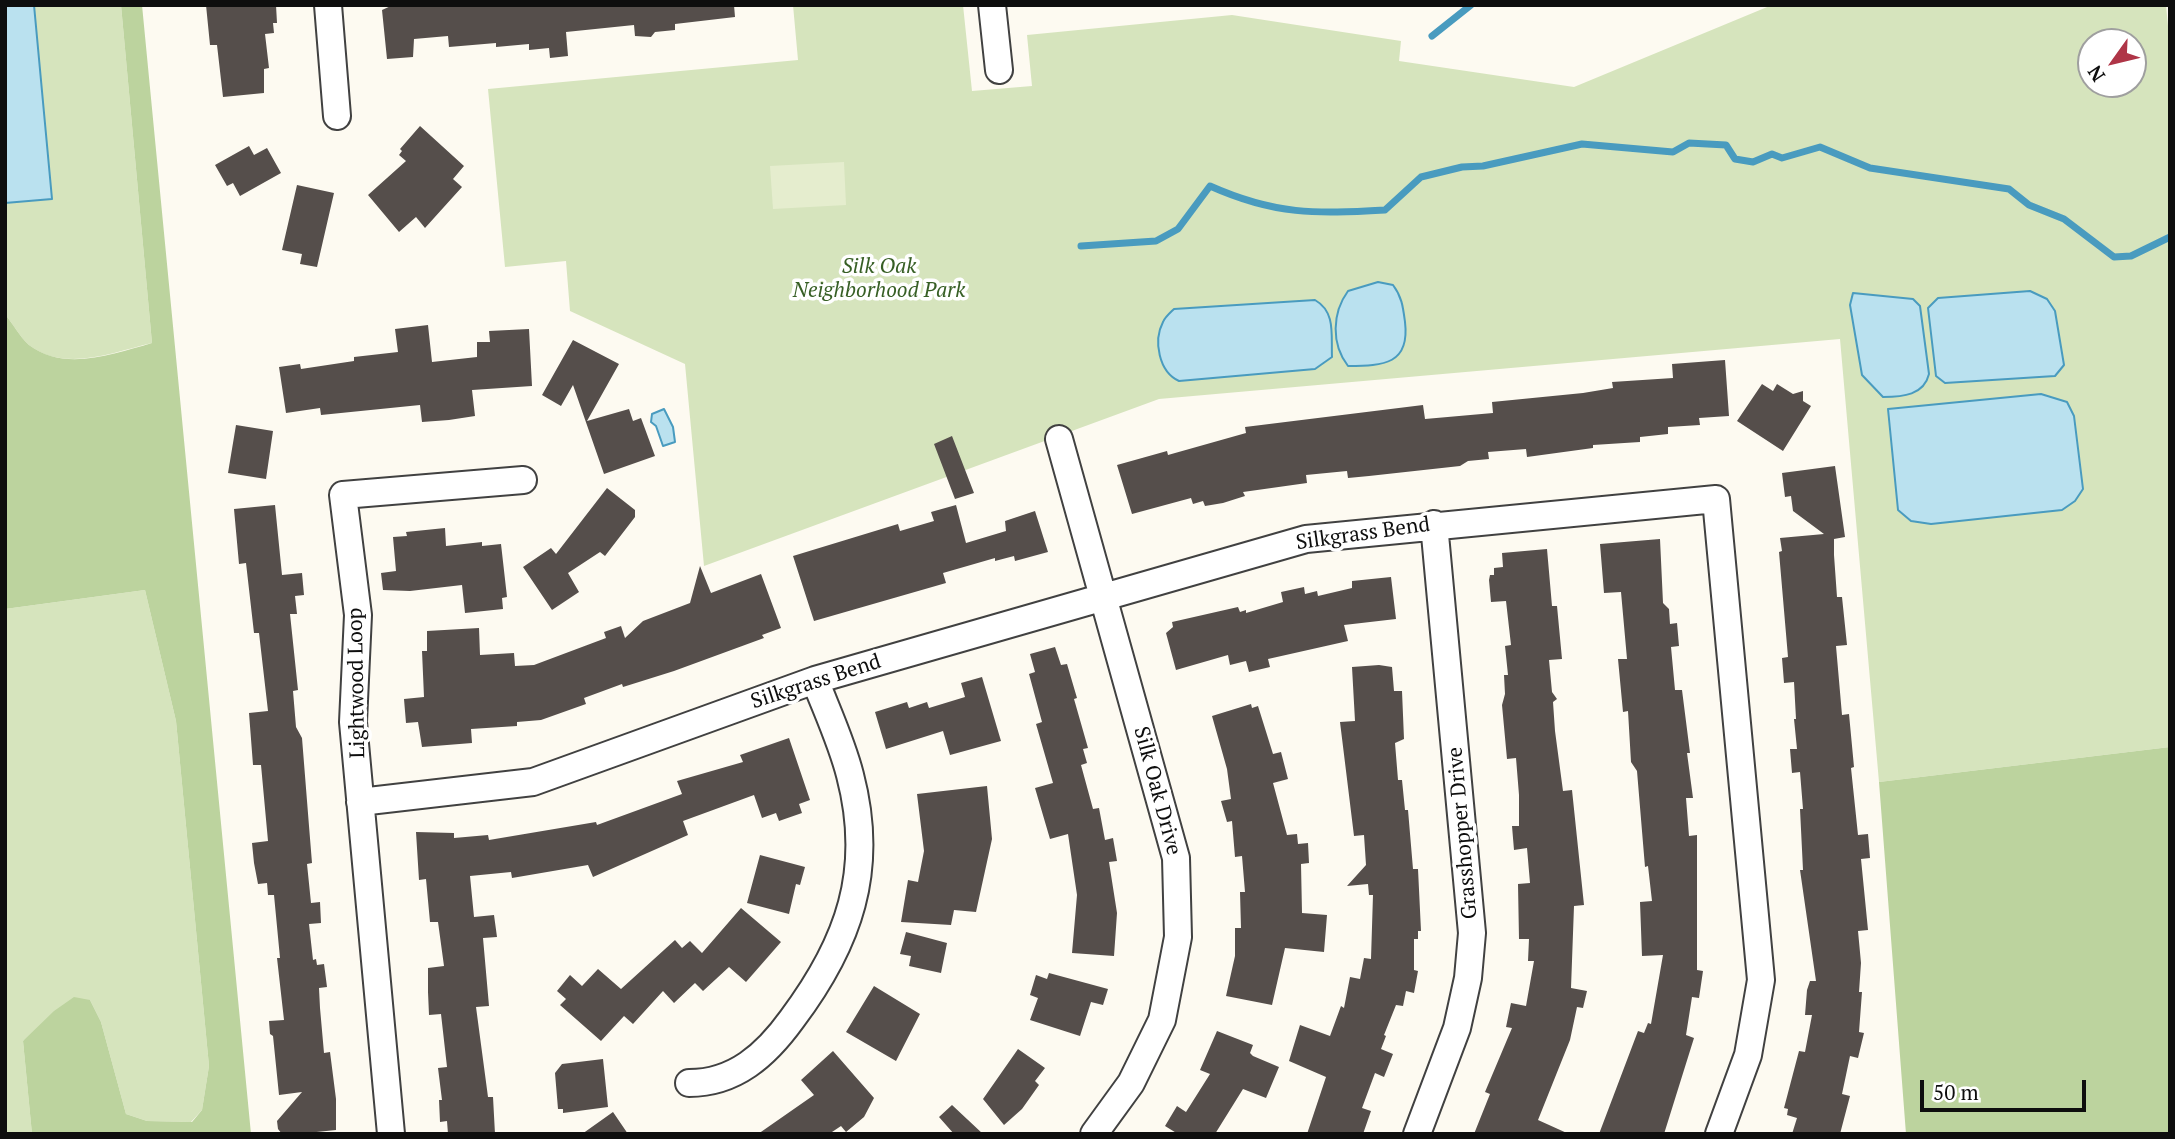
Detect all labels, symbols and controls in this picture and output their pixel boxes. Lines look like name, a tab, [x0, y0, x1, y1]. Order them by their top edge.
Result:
north arrow	[2077, 28, 2147, 98]
text: N	[2081, 61, 2110, 87]
park label: Silk Oak Neighborhood Park	[793, 254, 965, 304]
street label: Silkgrass Bend	[1294, 512, 1432, 556]
street label: Lightwood Loop	[343, 607, 371, 759]
street label: Silkgrass Bend	[748, 649, 884, 715]
street label: Silk Oak Drive	[1128, 724, 1186, 858]
street label: Grasshopper Drive	[1443, 746, 1483, 920]
scale bar	[1923, 1066, 2089, 1110]
text: 50 m	[1933, 1078, 1979, 1106]

